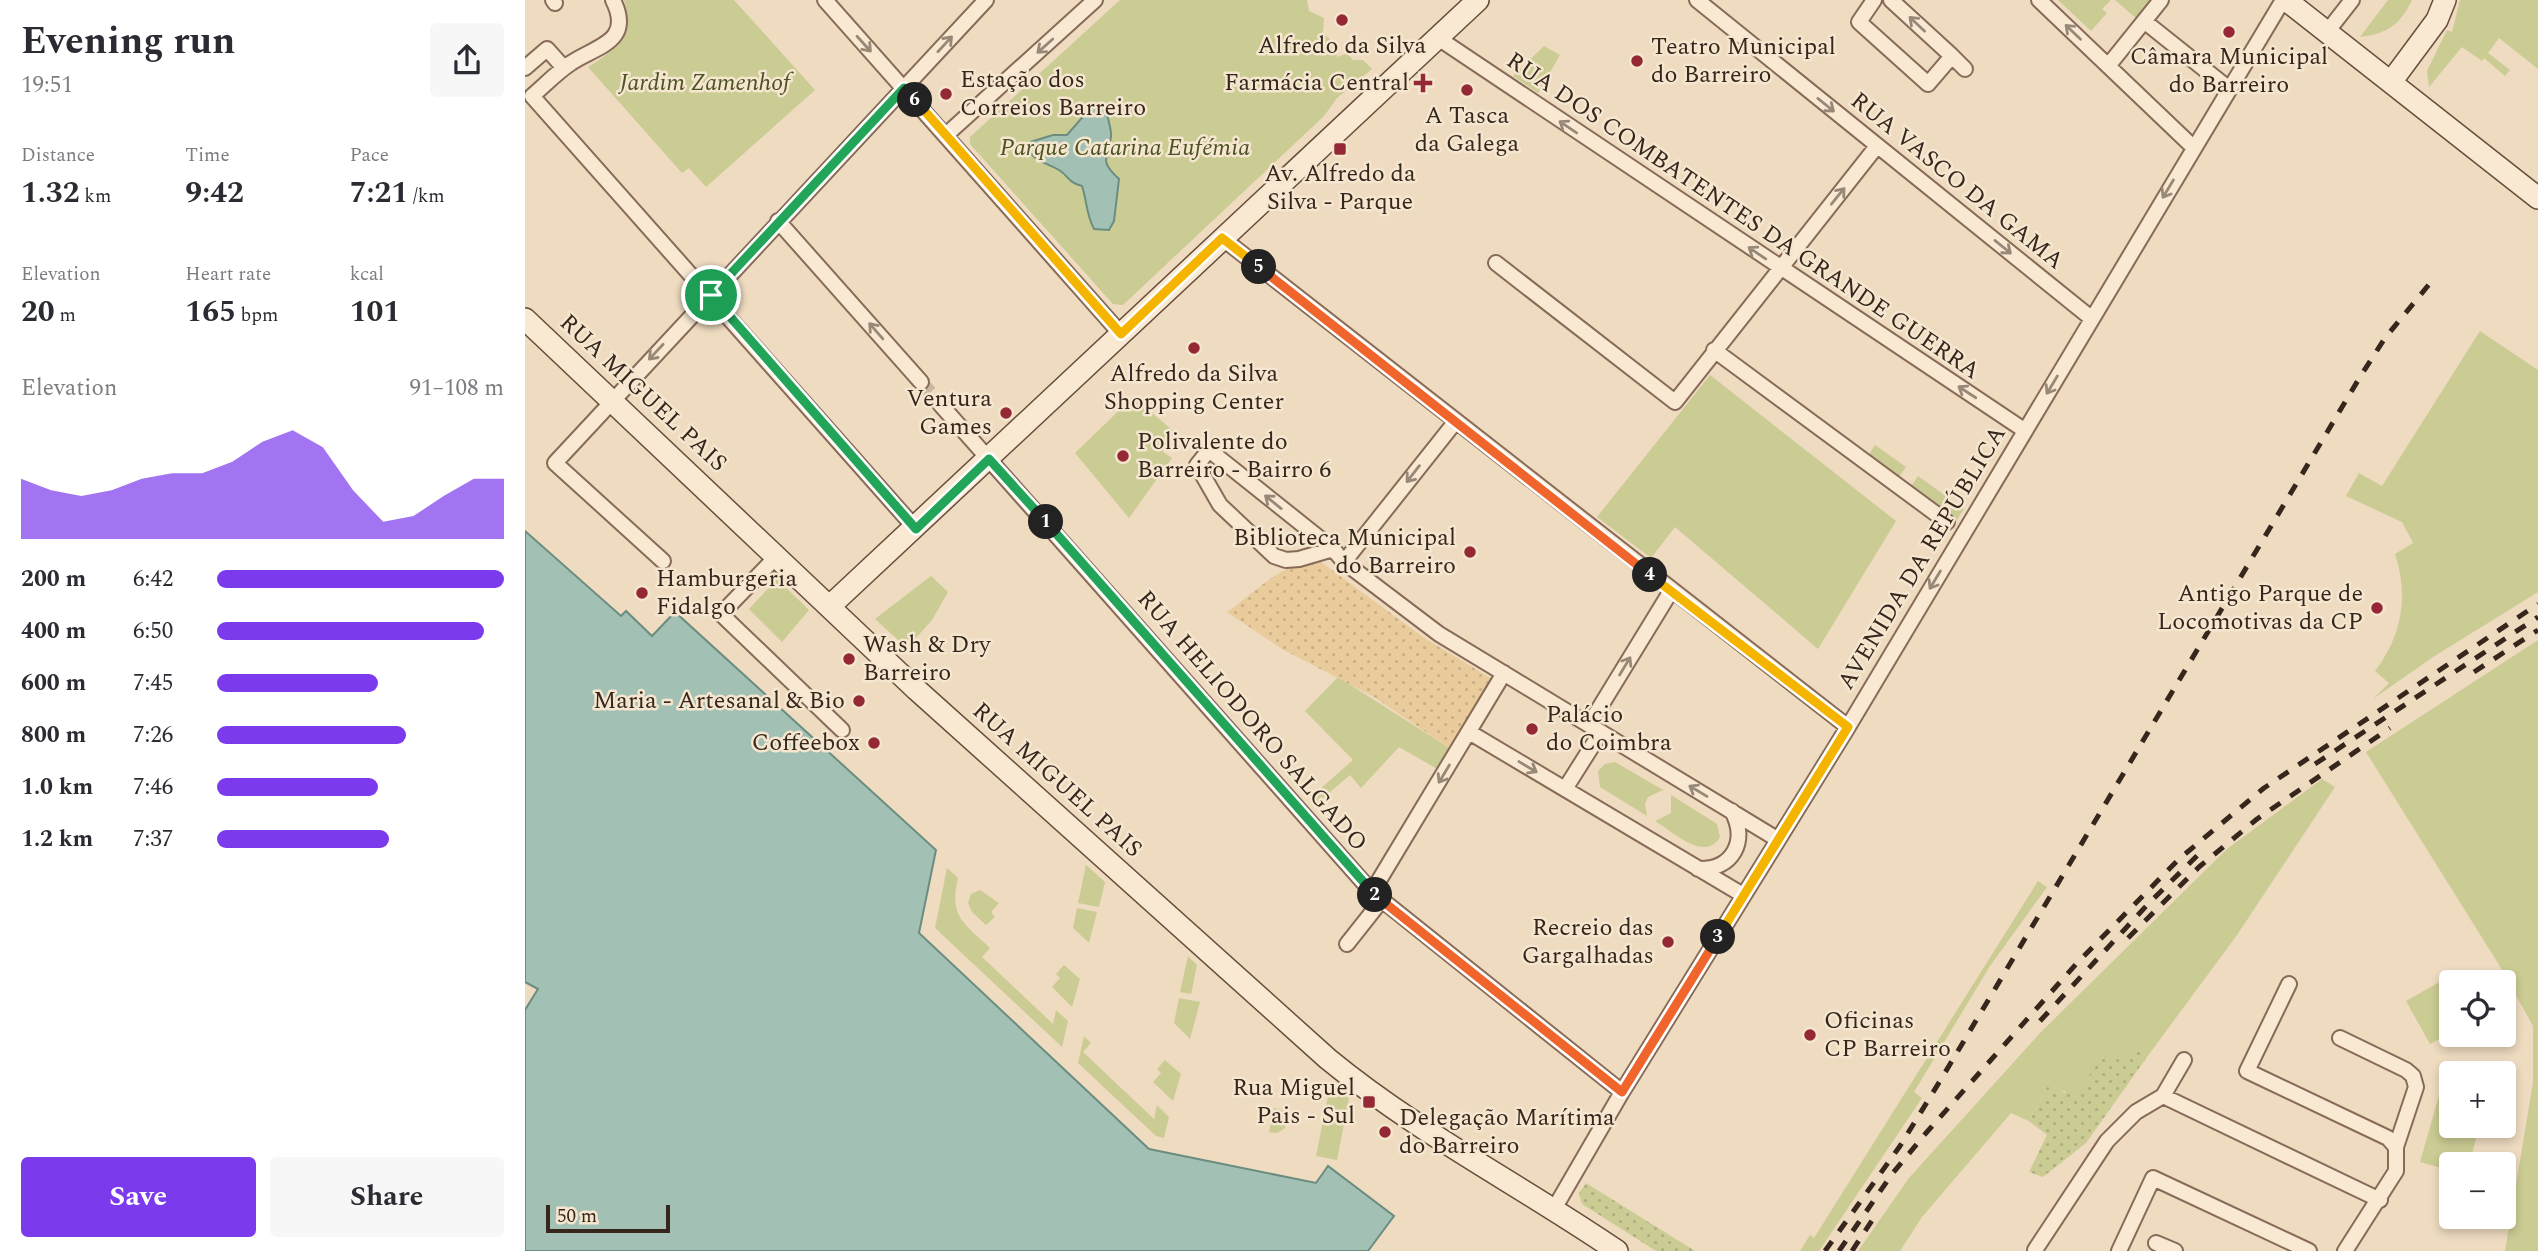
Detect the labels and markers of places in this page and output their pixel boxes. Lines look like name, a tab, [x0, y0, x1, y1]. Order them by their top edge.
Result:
marker: Alfredo da Silva	[1334, 12, 1350, 28]
marker: Câmara Municipal do Barreiro	[2221, 24, 2237, 40]
place label: Alfredo da Silva	[1258, 28, 1426, 64]
place label: Teatro Municipal do Barreiro	[1651, 29, 1836, 93]
place label: Câmara Municipal do Barreiro	[2130, 39, 2328, 103]
marker: Teatro Municipal do Barreiro	[1629, 53, 1645, 69]
place label: Estação dos Correios Barreiro	[960, 62, 1146, 126]
place label: Farmácia Central	[1224, 65, 1409, 101]
marker: Farmácia Central	[1415, 75, 1431, 91]
pin: 6	[897, 82, 933, 118]
marker: A Tasca da Galega	[1459, 82, 1475, 98]
marker: Estação dos Correios Barreiro	[938, 86, 954, 102]
place label: A Tasca da Galega	[1415, 98, 1519, 162]
marker: Av. Alfredo da Silva - Parque	[1332, 141, 1348, 157]
place label: Av. Alfredo da Silva - Parque	[1264, 156, 1416, 220]
pin: 5	[1241, 250, 1277, 284]
pin	[681, 265, 741, 325]
marker: Alfredo da Silva Shopping Center	[1186, 340, 1202, 356]
place label: Alfredo da Silva Shopping Center	[1104, 356, 1284, 420]
place label: Ventura Games	[906, 381, 992, 445]
marker: Ventura Games	[998, 405, 1014, 421]
place label: Polivalente do Barreiro - Bairro 6	[1137, 424, 1331, 488]
marker: Polivalente do Barreiro - Bairro 6	[1115, 448, 1131, 464]
pin: 1	[1029, 504, 1063, 540]
place label: Biblioteca Municipal do Barreiro	[1233, 520, 1456, 584]
marker: Biblioteca Municipal do Barreiro	[1462, 544, 1478, 560]
pin: 4	[1633, 558, 1667, 592]
place label: Hamburgeria Fidalgo	[656, 561, 798, 625]
place label: Antigo Parque de Locomotivas da CP	[2157, 576, 2363, 640]
marker: Hamburgeria Fidalgo	[634, 585, 650, 601]
marker: Antigo Parque de Locomotivas da CP	[2369, 600, 2385, 616]
place label: Wash & Dry Barreiro	[863, 627, 992, 691]
marker: Wash & Dry Barreiro	[841, 651, 857, 667]
place label: Maria - Artesanal & Bio	[593, 683, 845, 719]
marker: Maria - Artesanal & Bio	[851, 693, 867, 709]
place label: Palácio do Coimbra	[1546, 697, 1672, 761]
marker: Palácio do Coimbra	[1524, 721, 1540, 737]
place label: Coffeebox	[752, 725, 860, 761]
marker: Coffeebox	[866, 735, 882, 751]
pin: 2	[1357, 878, 1393, 912]
place label: Recreio das Gargalhadas	[1522, 910, 1654, 974]
pin: 3	[1701, 920, 1735, 954]
marker: Recreio das Gargalhadas	[1660, 934, 1676, 950]
place label: Oficinas CP Barreiro	[1824, 1003, 1951, 1067]
marker: Oficinas CP Barreiro	[1802, 1027, 1818, 1043]
place label: Rua Miguel Pais - Sul	[1232, 1070, 1355, 1134]
marker: Rua Miguel Pais - Sul	[1361, 1094, 1377, 1110]
place label: Delegação Marítima do Barreiro	[1399, 1100, 1615, 1164]
marker: Delegação Marítima do Barreiro	[1377, 1124, 1393, 1140]

